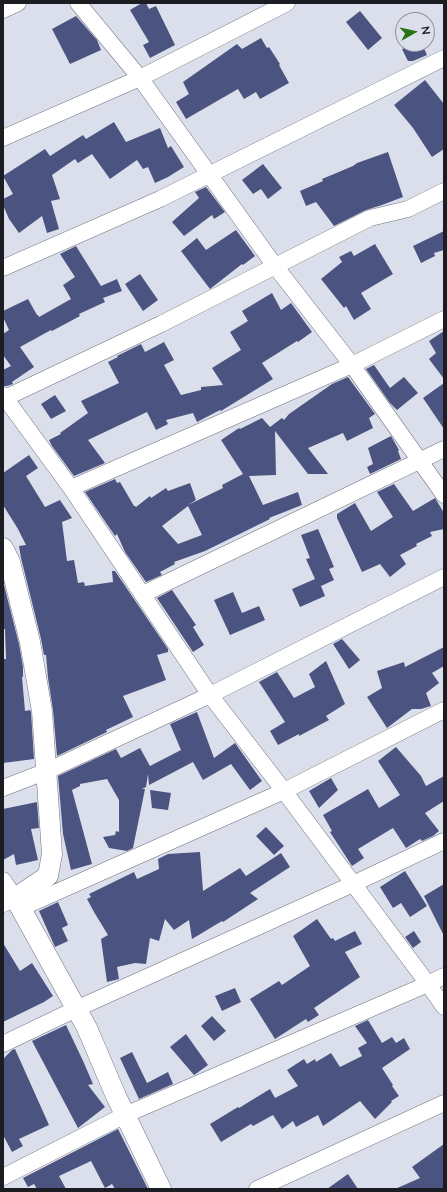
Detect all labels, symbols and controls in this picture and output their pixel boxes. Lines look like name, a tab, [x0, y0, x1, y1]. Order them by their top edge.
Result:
north arrow	[395, 12, 435, 52]
text: N	[419, 25, 433, 35]

